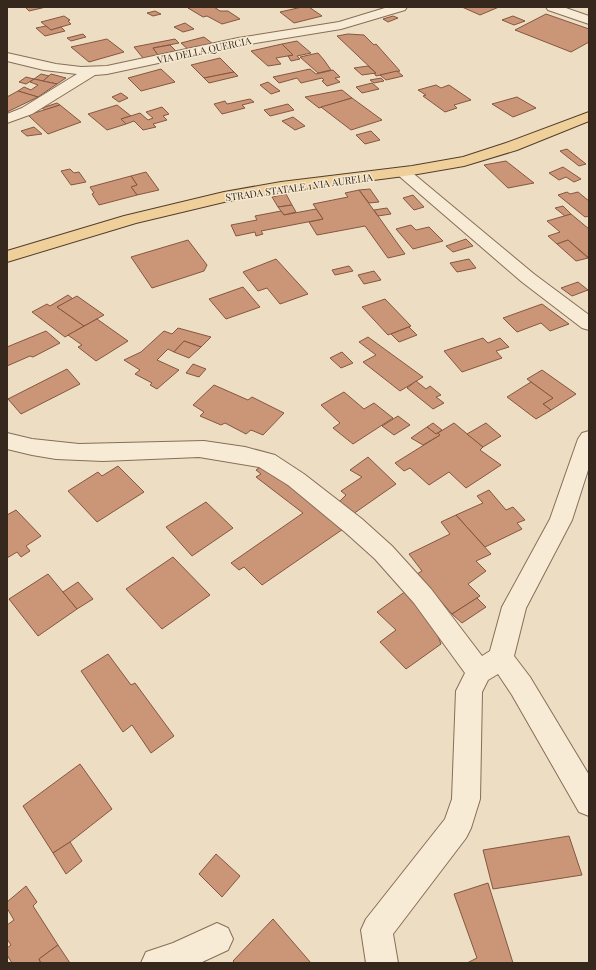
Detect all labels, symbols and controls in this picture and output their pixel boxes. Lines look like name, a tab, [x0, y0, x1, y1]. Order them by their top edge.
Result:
street label: VIA DELLA QUERCIA	[155, 33, 253, 67]
street label: STRADA STATALE 1 VIA AURELIA	[224, 170, 374, 204]

